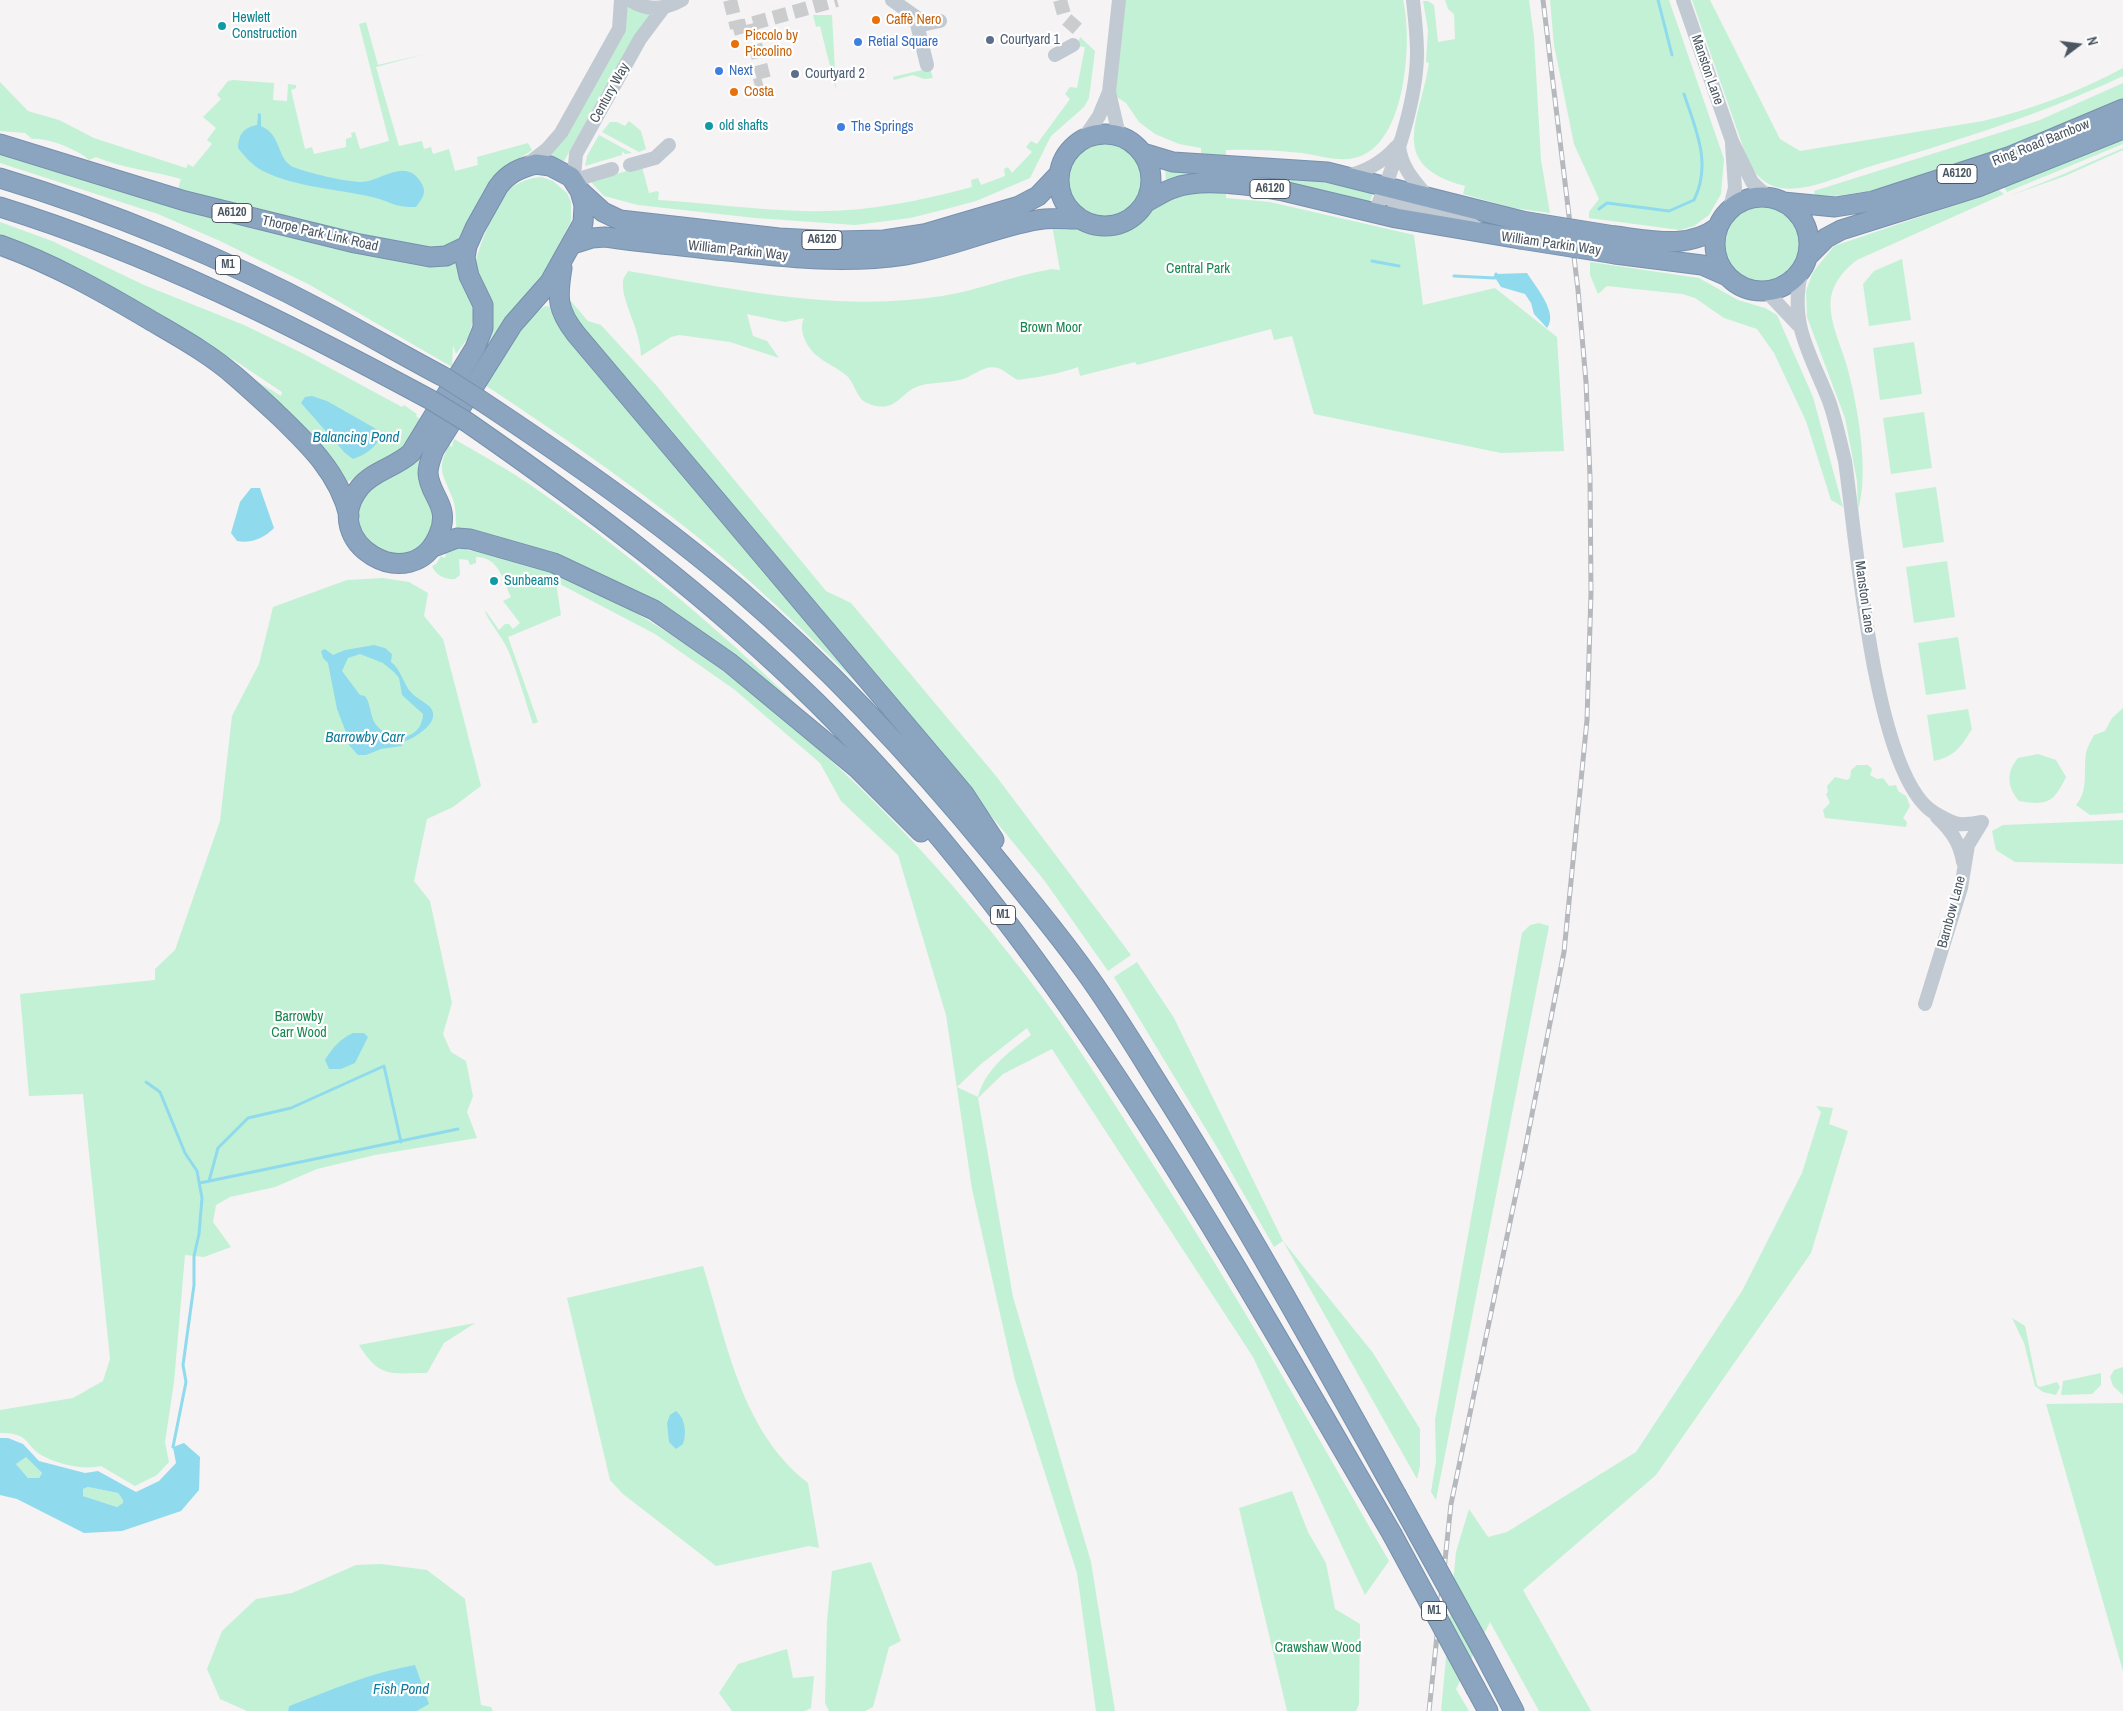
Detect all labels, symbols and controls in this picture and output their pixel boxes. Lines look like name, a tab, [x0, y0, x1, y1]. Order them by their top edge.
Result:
place label: Hewlett Construction	[232, 10, 297, 42]
place label: Caffè Nero	[886, 12, 941, 28]
marker: Caffè Nero	[870, 14, 882, 26]
marker: Hewlett Construction	[216, 20, 228, 32]
north arrow	[2053, 20, 2103, 70]
place label: Piccolo by Piccolino	[745, 28, 798, 60]
place label: Courtyard 1	[1000, 32, 1060, 48]
street label: Manston Lane	[1687, 33, 1727, 107]
place label: Retial Square	[868, 34, 938, 50]
marker: Courtyard 1	[984, 34, 996, 46]
text: N	[2083, 35, 2102, 47]
marker: Retial Square	[852, 36, 864, 48]
marker: Piccolo by Piccolino	[729, 38, 741, 50]
street label: Century Way	[587, 60, 633, 126]
place label: Next	[729, 63, 753, 79]
marker: Next	[713, 65, 725, 77]
place label: Courtyard 2	[805, 66, 865, 82]
marker: Courtyard 2	[789, 68, 801, 80]
place label: Costa	[744, 84, 774, 100]
marker: Costa	[728, 86, 740, 98]
street label: Ring Road Barnbow	[1990, 116, 2092, 170]
place label: old shafts	[719, 118, 768, 134]
place label: The Springs	[851, 119, 914, 135]
marker: old shafts	[703, 120, 715, 132]
marker: The Springs	[835, 121, 847, 133]
road number: A6120	[1937, 164, 1977, 183]
road number: A6120	[1250, 180, 1290, 198]
road number: A6120	[212, 204, 252, 222]
street label: Thorpe Park Link Road	[260, 212, 380, 256]
street label: William Parkin Way	[1500, 229, 1602, 259]
road number: A6120	[802, 230, 842, 250]
street label: William Parkin Way	[687, 237, 789, 265]
road number: M1	[216, 256, 240, 274]
park label: Central Park	[1166, 261, 1230, 277]
park label: Brown Moor	[1020, 320, 1082, 336]
water label: Balancing Pond	[313, 429, 399, 447]
street label: Manston Lane	[1851, 560, 1877, 634]
place label: Sunbeams	[504, 573, 559, 589]
marker: Sunbeams	[488, 575, 500, 587]
water label: Barrowby Carr	[325, 729, 405, 747]
street label: Barnbow Lane	[1934, 874, 1970, 950]
road number: M1	[990, 906, 1016, 924]
park label: Barrowby Carr Wood	[271, 1009, 327, 1042]
road number: M1	[1422, 1602, 1446, 1620]
park label: Crawshaw Wood	[1275, 1640, 1361, 1656]
water label: Fish Pond	[373, 1681, 429, 1699]

